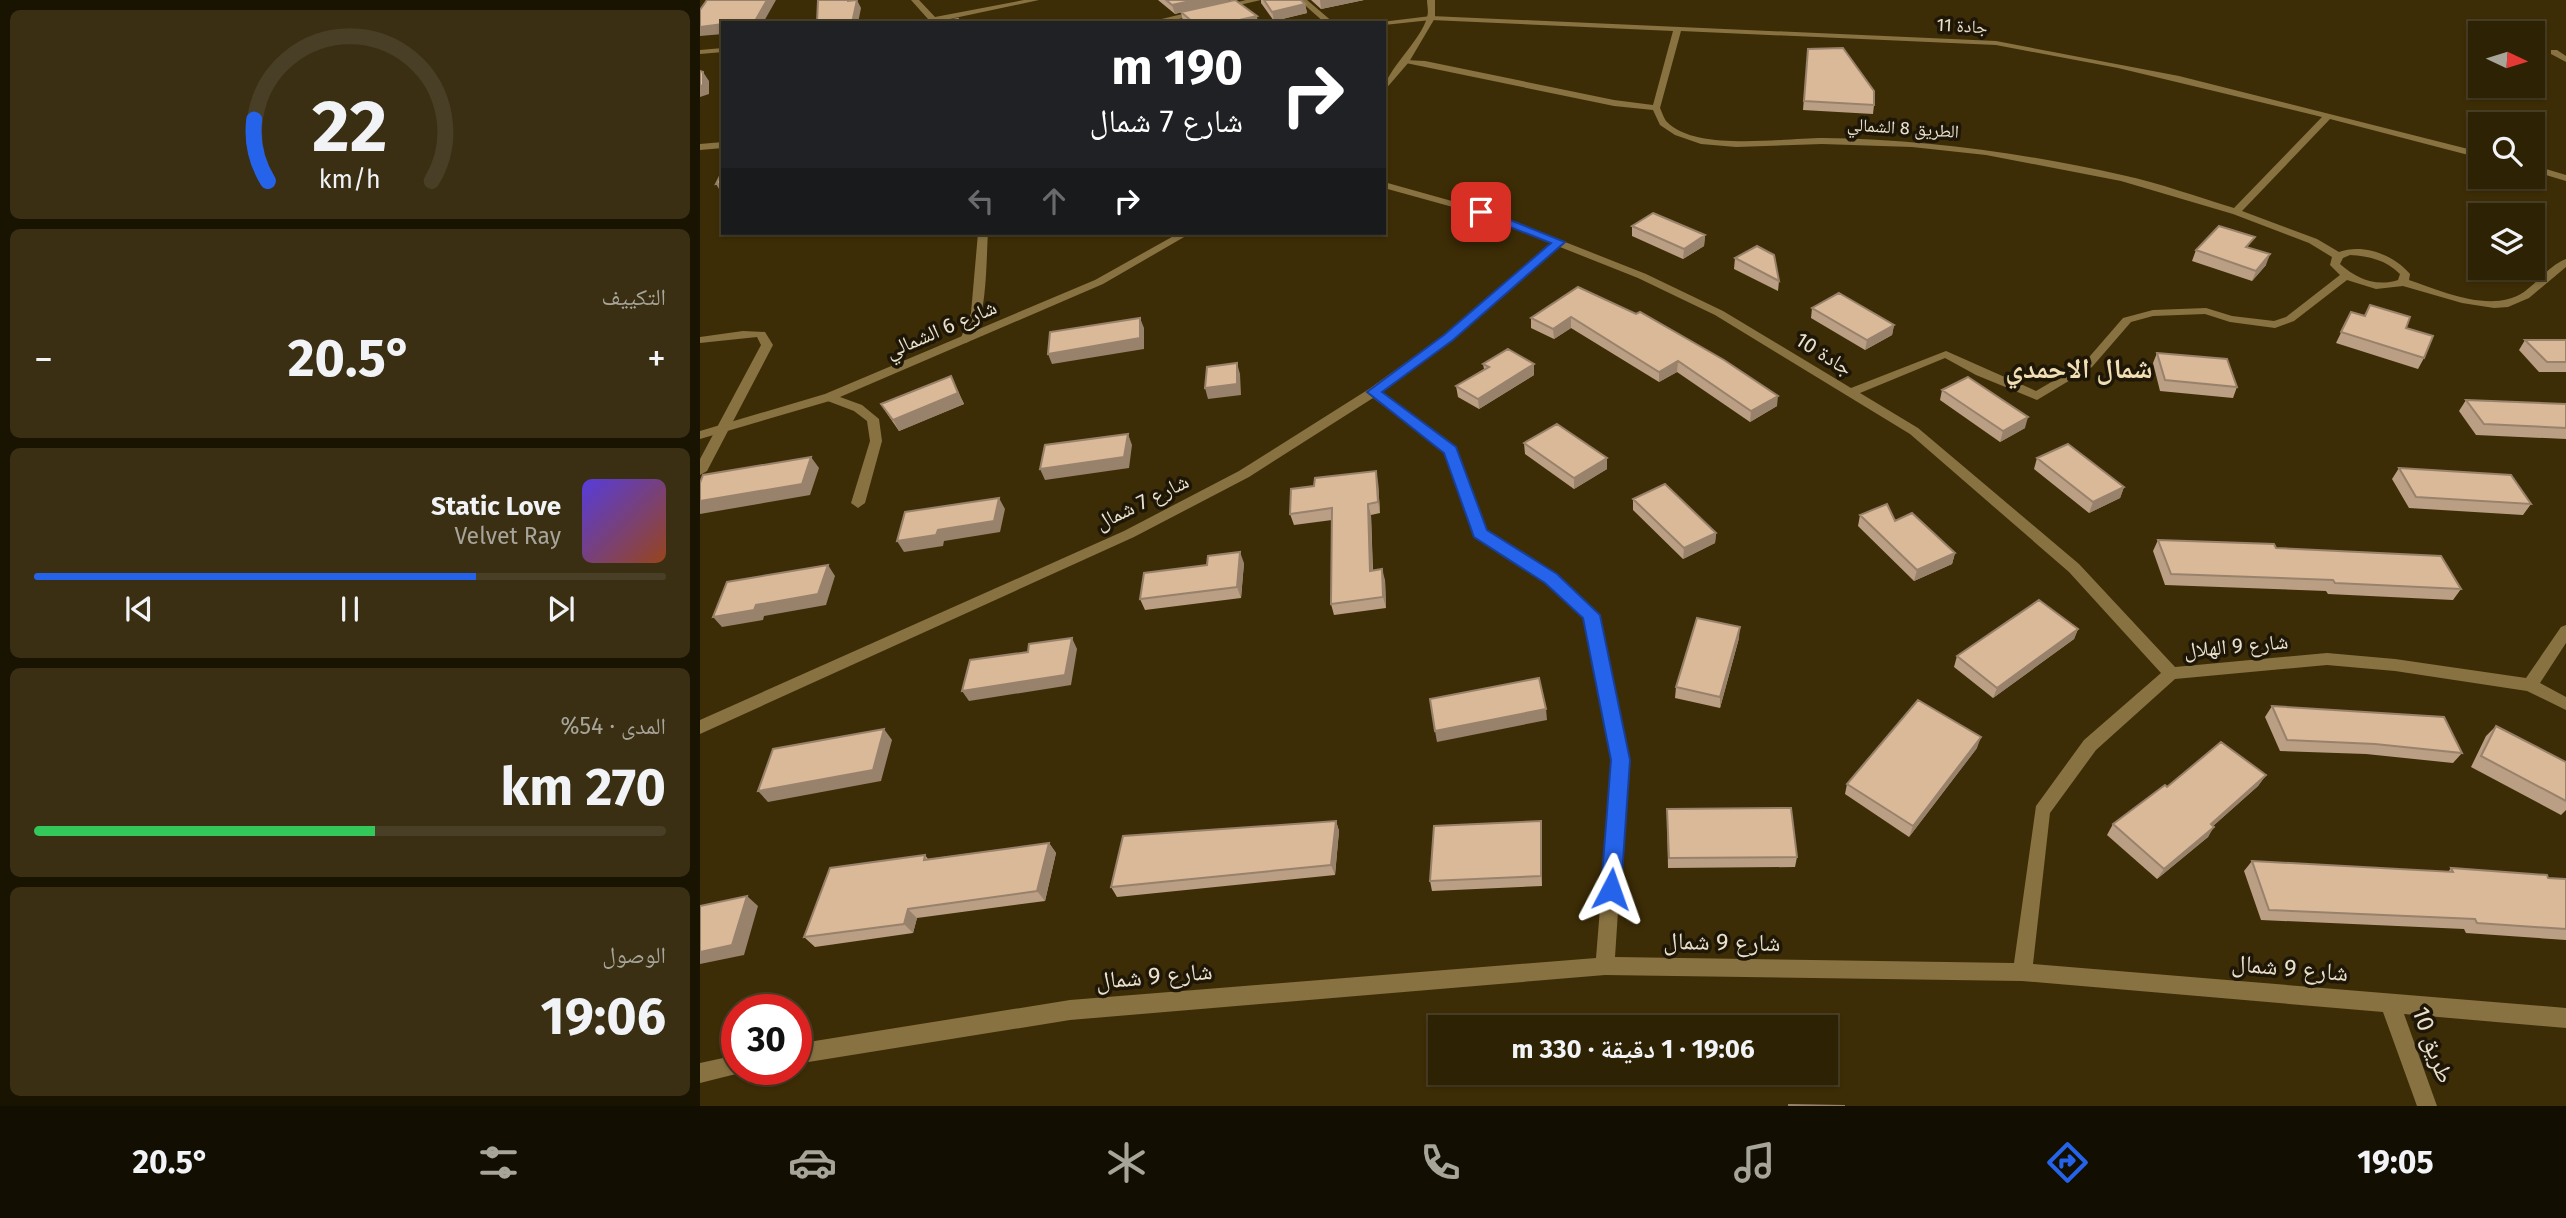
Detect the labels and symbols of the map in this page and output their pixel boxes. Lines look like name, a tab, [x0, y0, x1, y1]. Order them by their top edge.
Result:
street label: جادة 11	[1936, 14, 1988, 38]
north arrow	[2468, 21, 2544, 98]
street label: الطريق 8 الشمالي	[1846, 113, 1960, 146]
pin	[1451, 182, 1511, 242]
street label: شارع 6 الشمالي	[881, 294, 1002, 367]
street label: جادة 10	[1791, 326, 1857, 382]
district label: شمال الاحمدي	[2005, 352, 2153, 390]
street label: شارع 7 شمال	[1091, 468, 1193, 536]
street label: شارع 9 الهلال	[2183, 628, 2289, 664]
position arrow	[1574, 852, 1648, 926]
street label: شارع 9 شمال	[1663, 927, 1781, 958]
street label: شارع 9 شمال	[2230, 949, 2350, 988]
street label: شارع 9 شمال	[1094, 957, 1214, 996]
speed limit sign: 30	[721, 994, 812, 1085]
street label: طريق 10	[2406, 1003, 2460, 1087]

